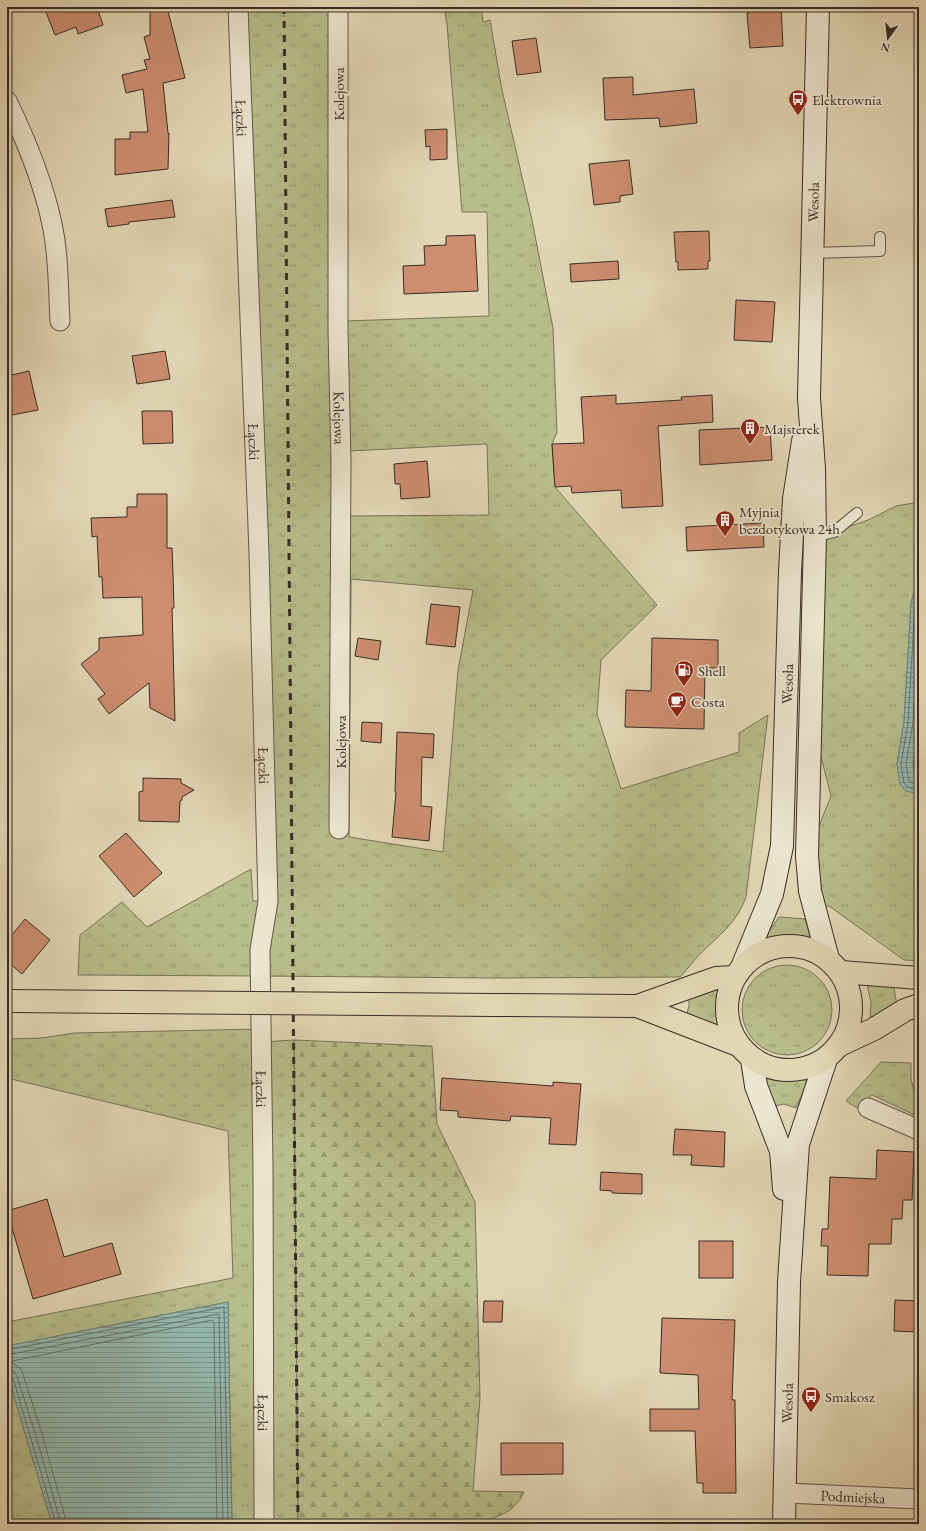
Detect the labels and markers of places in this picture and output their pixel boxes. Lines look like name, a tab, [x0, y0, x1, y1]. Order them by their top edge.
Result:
bus stop icon: Elektrownia	[787, 88, 809, 116]
place label: Elektrownia	[812, 90, 882, 109]
building icon: Majsterek	[739, 417, 761, 445]
place label: Majsterek	[764, 419, 821, 438]
place label: Myjnia bezdotykowa 24h	[739, 502, 840, 538]
building icon: Myjnia bezdotykowa 24h	[714, 509, 736, 537]
fuel station icon: Shell	[673, 659, 695, 687]
place label: Shell	[698, 661, 726, 680]
cafe icon: Costa	[666, 690, 688, 718]
place label: Costa	[691, 692, 725, 711]
bus stop icon: Smakosz	[800, 1385, 822, 1413]
place label: Smakosz	[825, 1387, 875, 1406]

